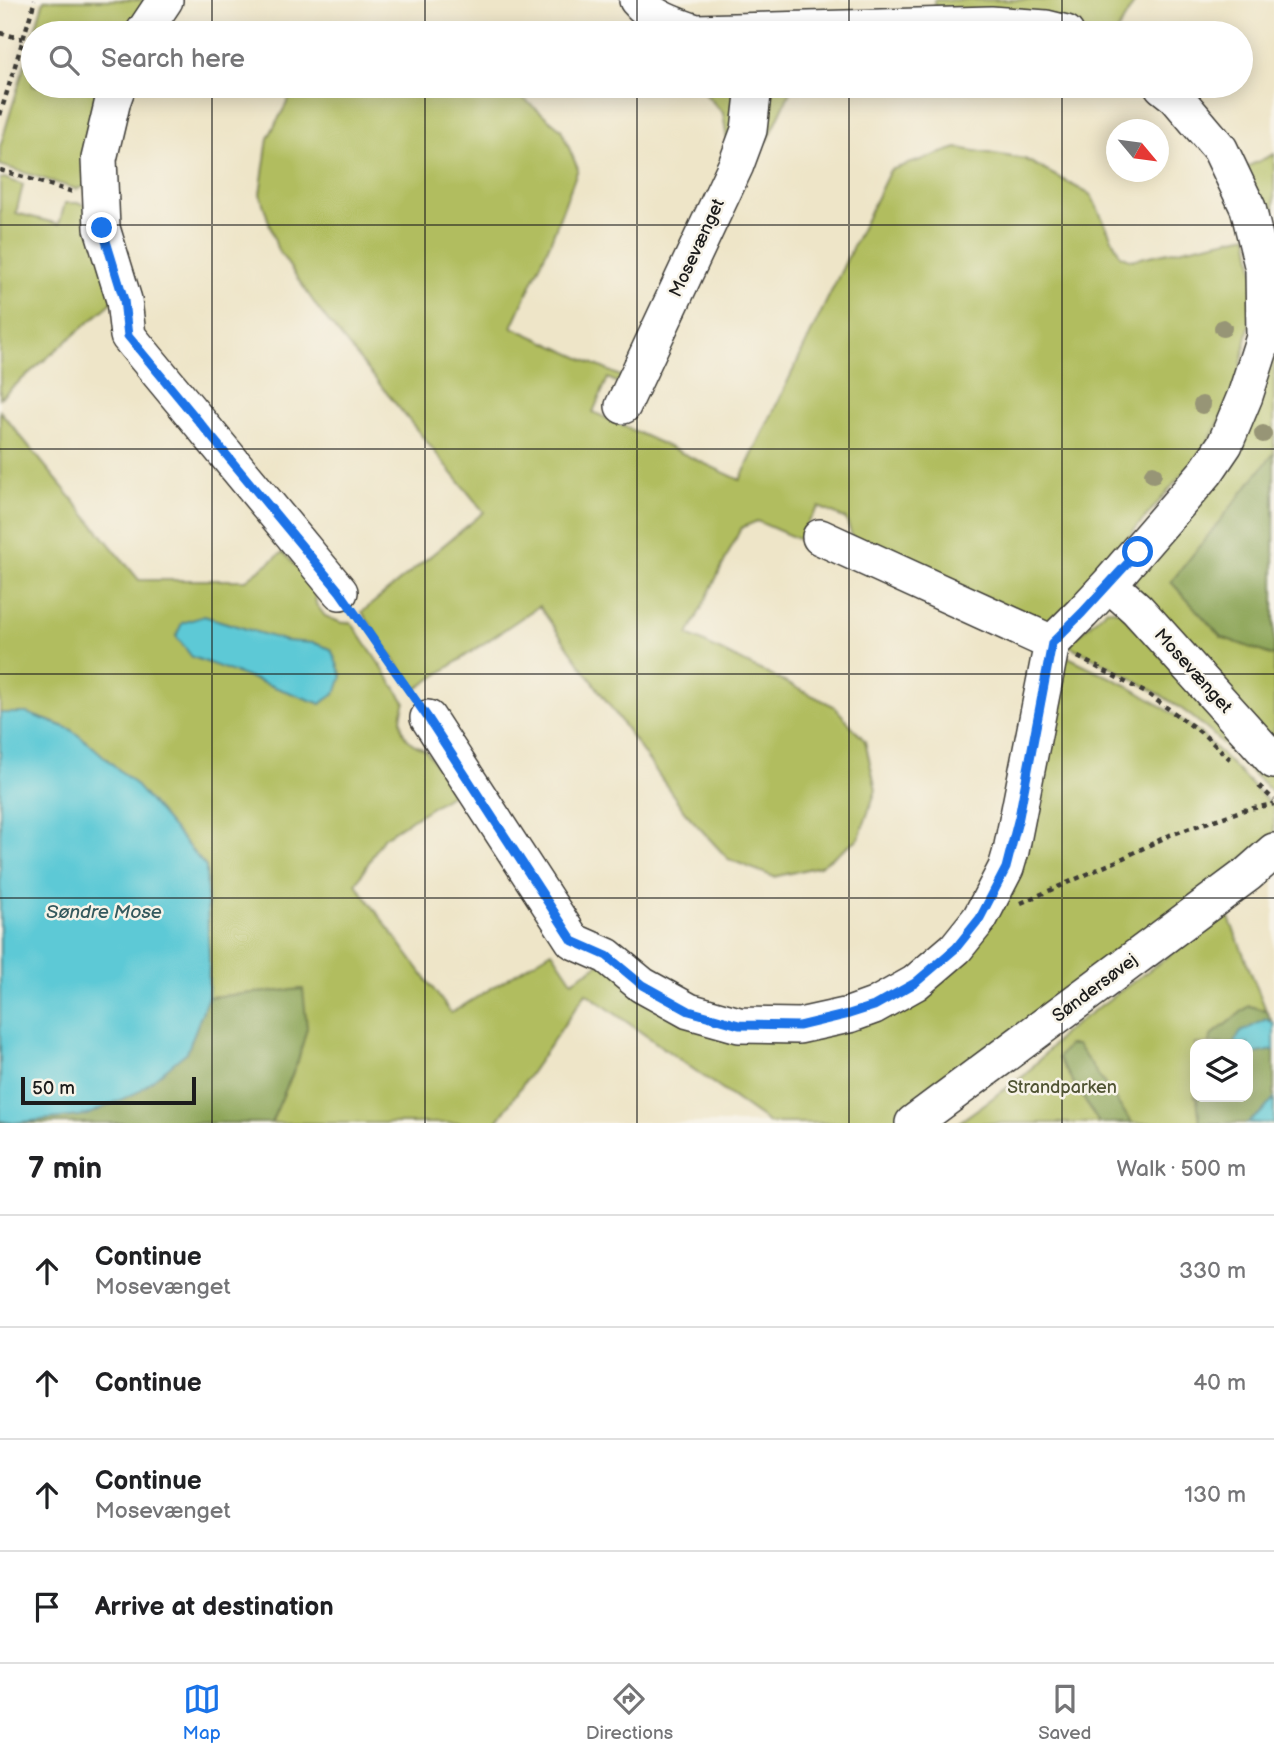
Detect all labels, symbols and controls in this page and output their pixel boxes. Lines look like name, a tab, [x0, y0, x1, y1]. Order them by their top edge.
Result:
search box	[21, 21, 1253, 98]
icon: search	[45, 41, 83, 79]
text: Search here	[101, 44, 245, 75]
north arrow	[1106, 119, 1169, 182]
street label: Mosevænget	[665, 195, 729, 300]
route end	[86, 212, 117, 243]
route start	[1122, 536, 1153, 567]
street label: Mosevænget	[1150, 625, 1237, 718]
water label: Søndre Mose	[46, 901, 162, 924]
street label: Søndersøvej	[1048, 949, 1142, 1027]
map controls	[1190, 1039, 1253, 1102]
button: layers	[1190, 1039, 1253, 1102]
scale bar	[21, 1074, 196, 1106]
text: 50 m	[32, 1077, 75, 1100]
park label: Strandparken	[1007, 1077, 1117, 1098]
text: 7 min	[28, 1151, 102, 1187]
text: Walk · 500 m	[1116, 1155, 1246, 1183]
text: Continue	[95, 1242, 202, 1273]
icon: ahead	[28, 1252, 66, 1290]
text: 330 m	[1179, 1257, 1246, 1285]
text: Mosevænget	[95, 1273, 231, 1301]
icon: ahead	[28, 1364, 66, 1402]
text: Continue	[95, 1368, 202, 1399]
text: 40 m	[1193, 1369, 1246, 1397]
text: Continue	[95, 1466, 202, 1497]
icon: ahead	[28, 1476, 66, 1514]
text: 130 m	[1184, 1481, 1246, 1509]
text: Mosevænget	[95, 1497, 231, 1525]
icon: arrive	[28, 1588, 66, 1626]
text: Arrive at destination	[95, 1592, 334, 1623]
tab: Map	[183, 1680, 221, 1745]
tab: Directions	[586, 1680, 673, 1745]
tab: Saved	[1038, 1680, 1091, 1745]

